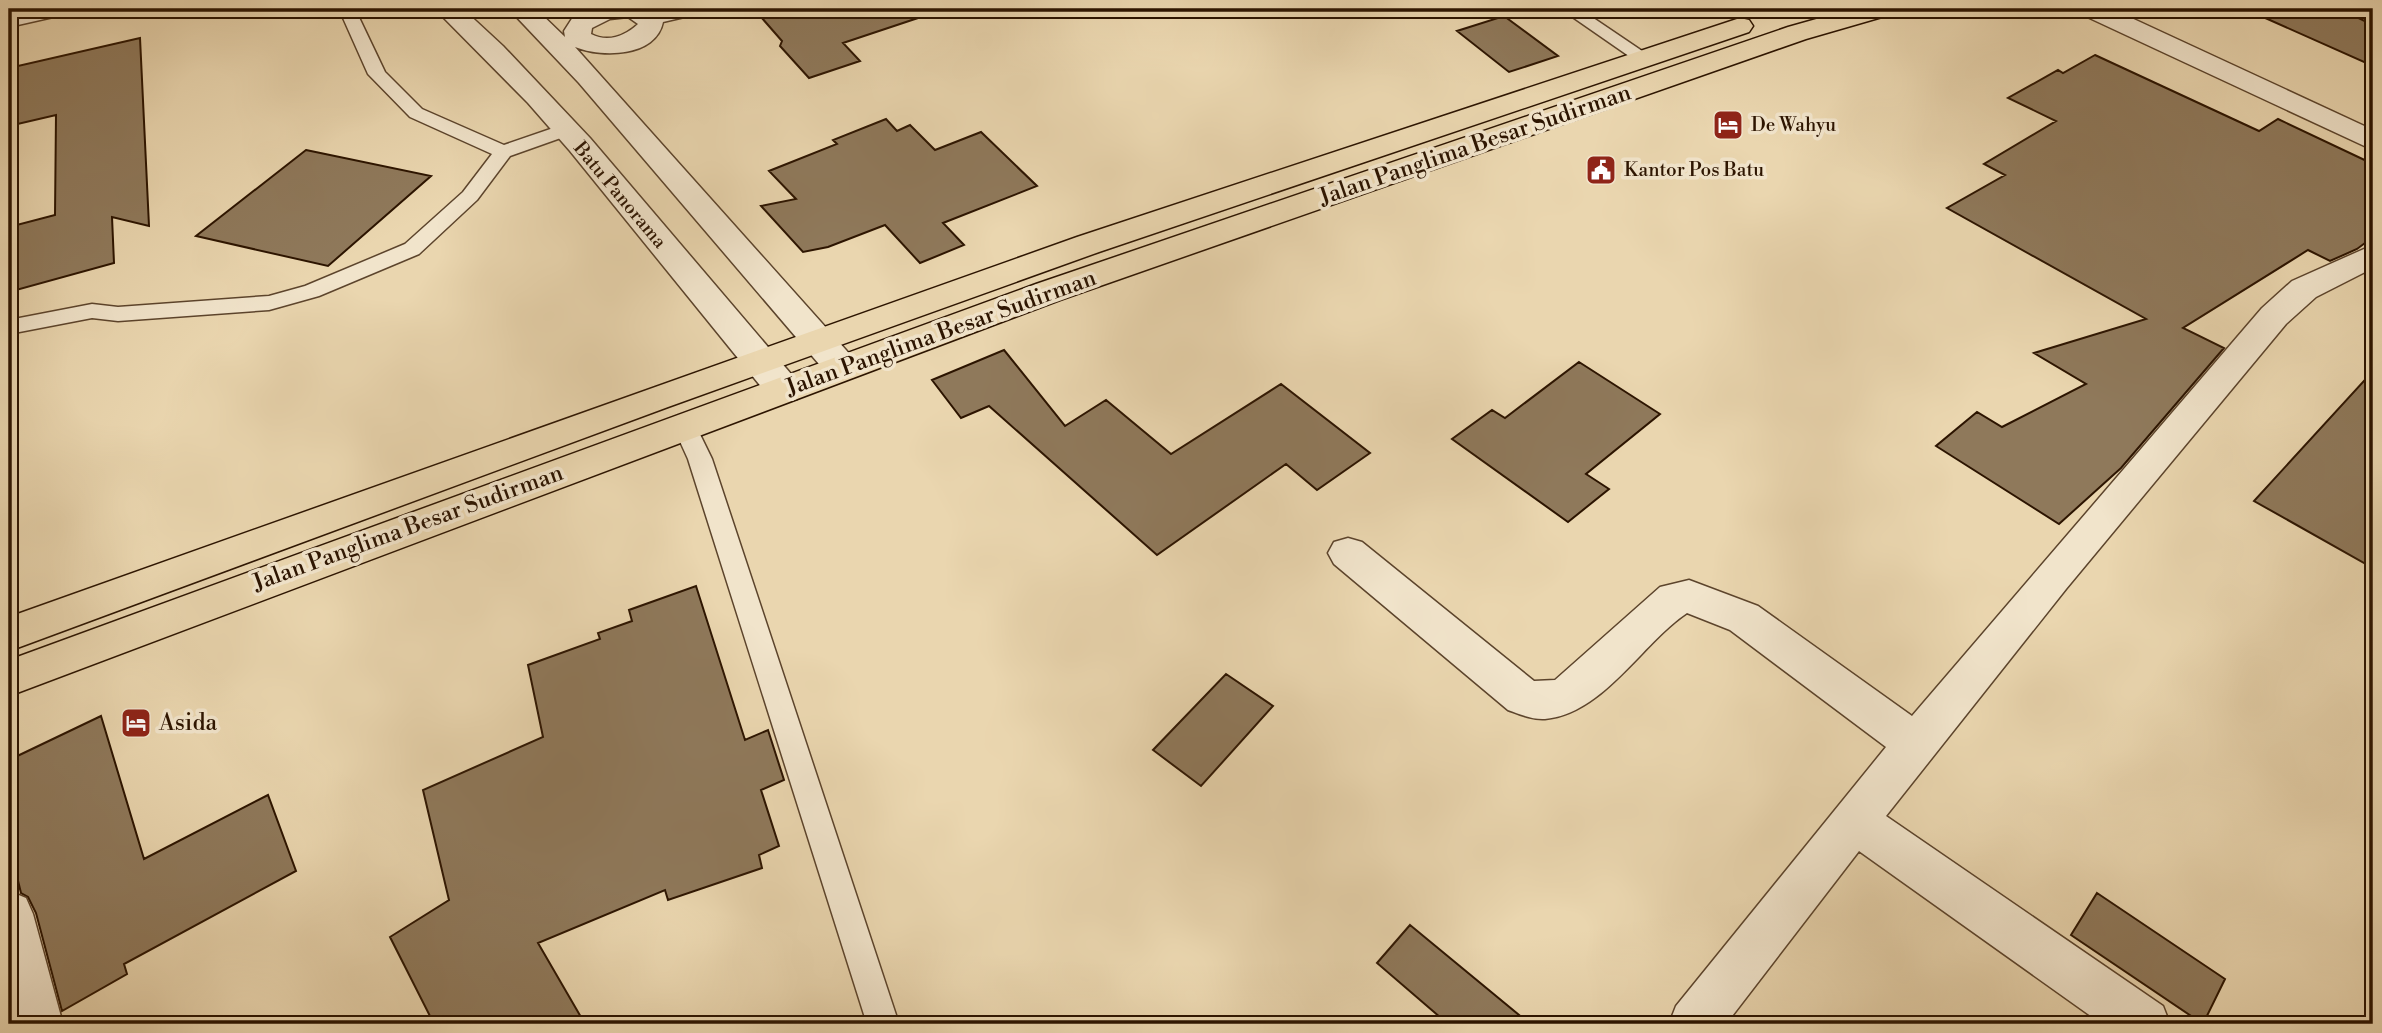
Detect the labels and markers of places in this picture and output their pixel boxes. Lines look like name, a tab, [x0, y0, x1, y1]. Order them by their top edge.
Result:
hotel icon: De Wahyu	[1711, 108, 1745, 142]
place label: De Wahyu	[1751, 113, 1836, 137]
public building icon: Kantor Pos Batu	[1584, 153, 1618, 187]
place label: Kantor Pos Batu	[1624, 158, 1764, 182]
hotel icon: Asida	[119, 706, 153, 740]
place label: Asida	[158, 709, 218, 737]

